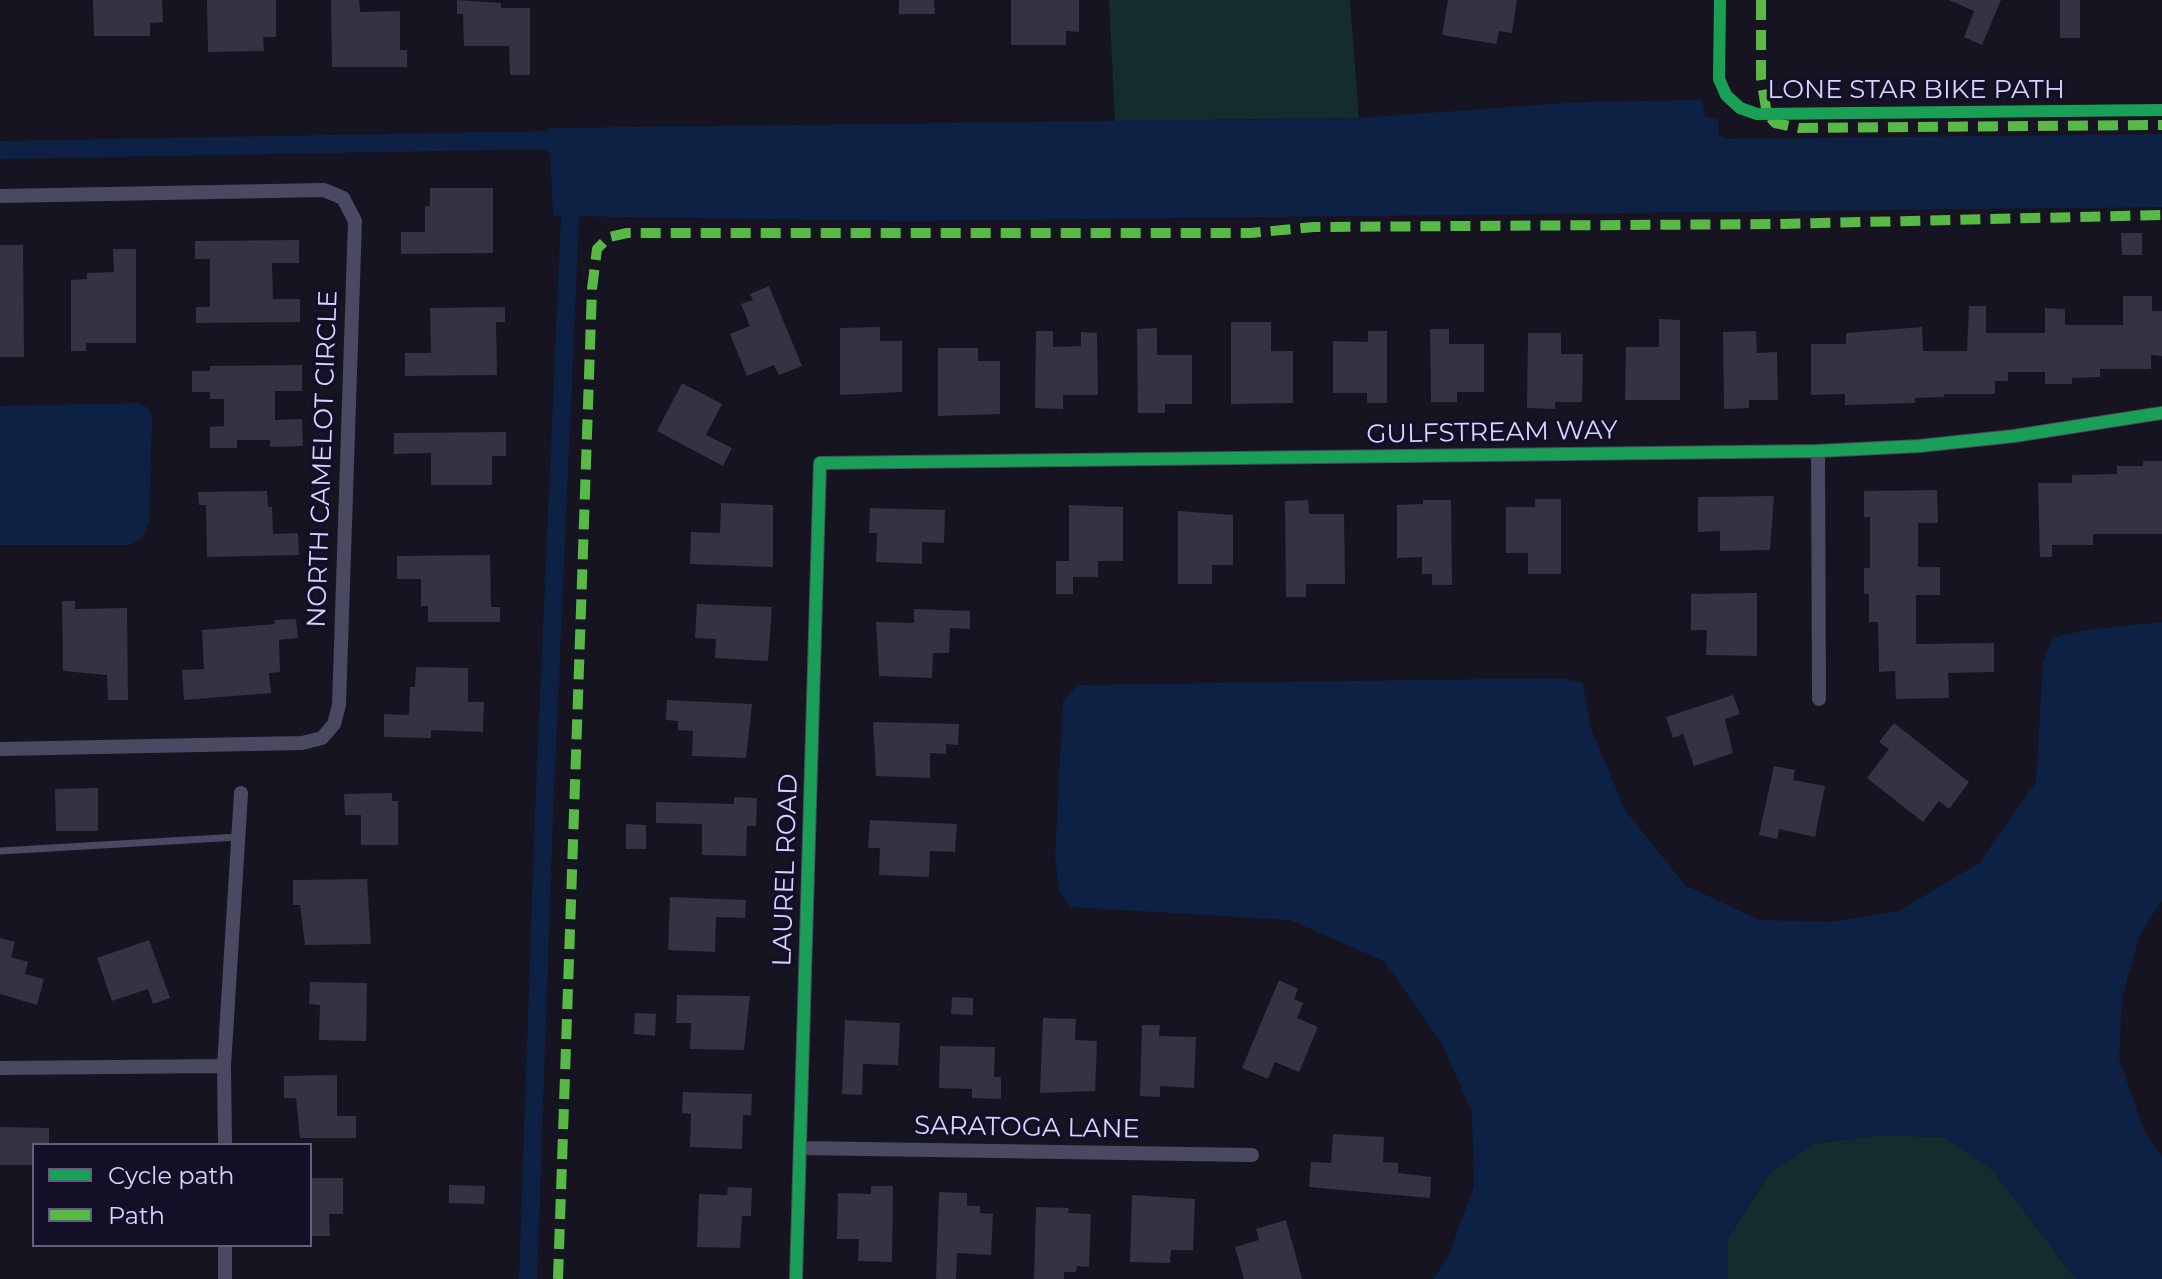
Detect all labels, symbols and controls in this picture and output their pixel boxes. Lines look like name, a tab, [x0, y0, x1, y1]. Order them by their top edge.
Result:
street label: LONE STAR BIKE PATH	[1767, 74, 2065, 106]
street label: NORTH CAMELOT CIRCLE	[302, 290, 344, 628]
street label: GULFSTREAM WAY	[1366, 415, 1618, 451]
street label: LAUREL ROAD	[767, 773, 805, 967]
street label: SARATOGA LANE	[914, 1110, 1140, 1146]
legend	[32, 1143, 312, 1247]
text: Cycle path	[108, 1161, 235, 1190]
text: Path	[108, 1201, 165, 1230]

